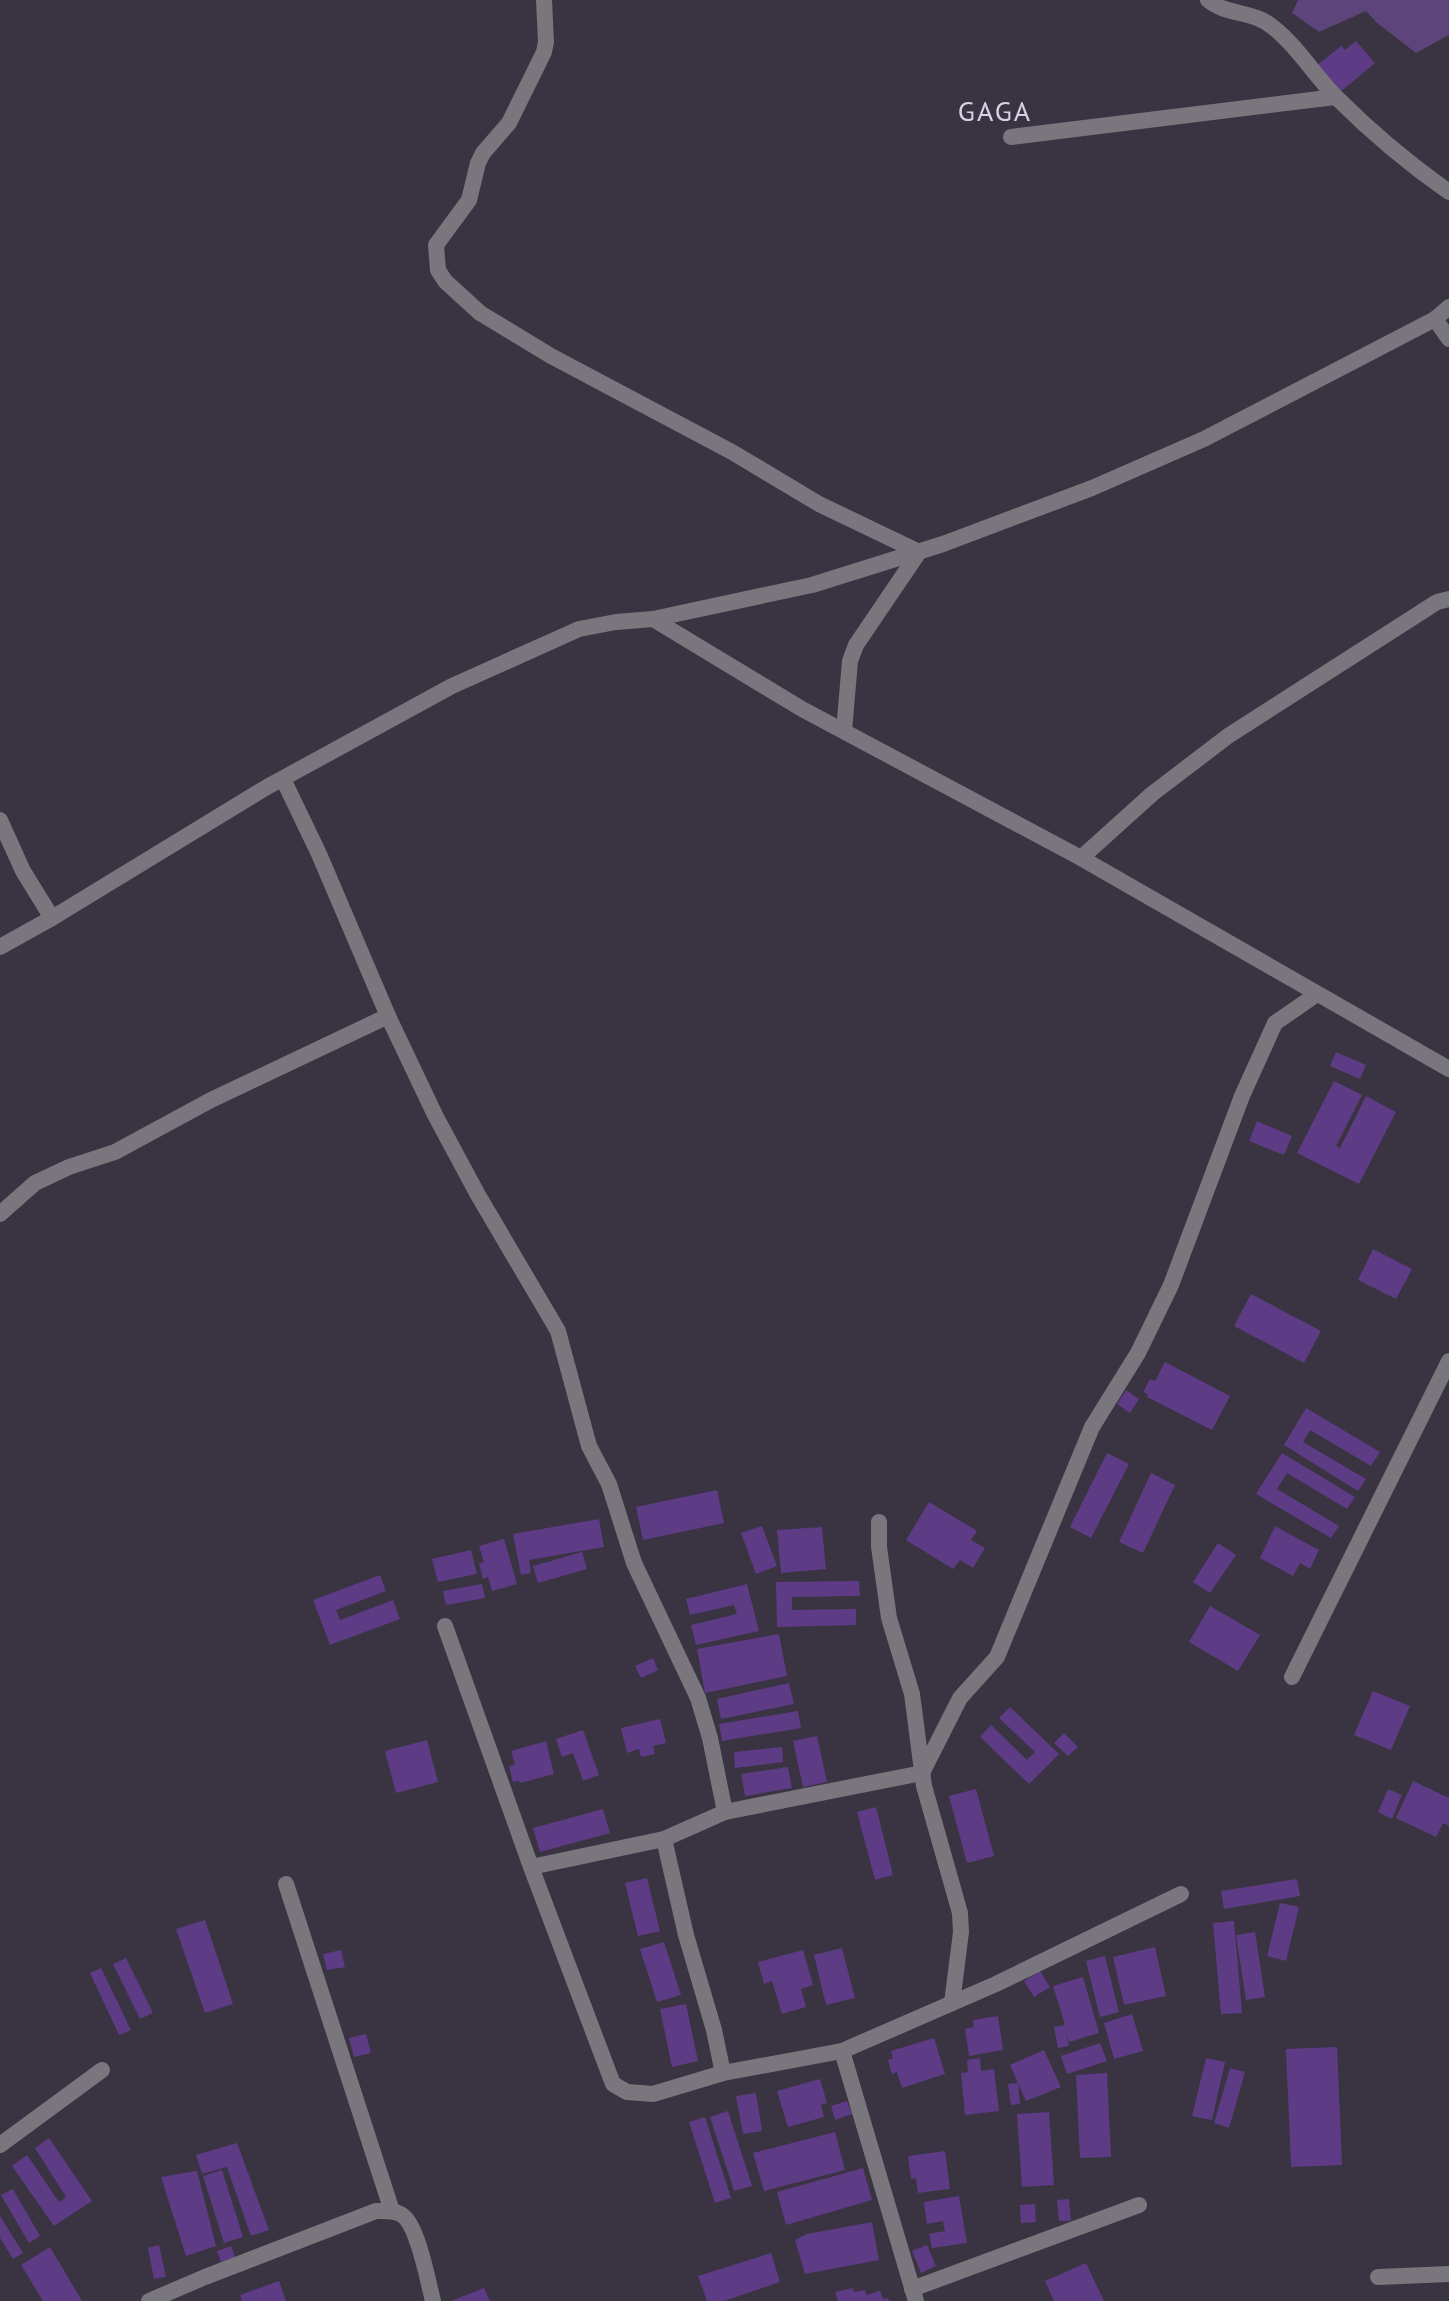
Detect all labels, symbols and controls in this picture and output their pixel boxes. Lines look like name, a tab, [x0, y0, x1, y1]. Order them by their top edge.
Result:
district label: GAGA	[958, 92, 1032, 129]

